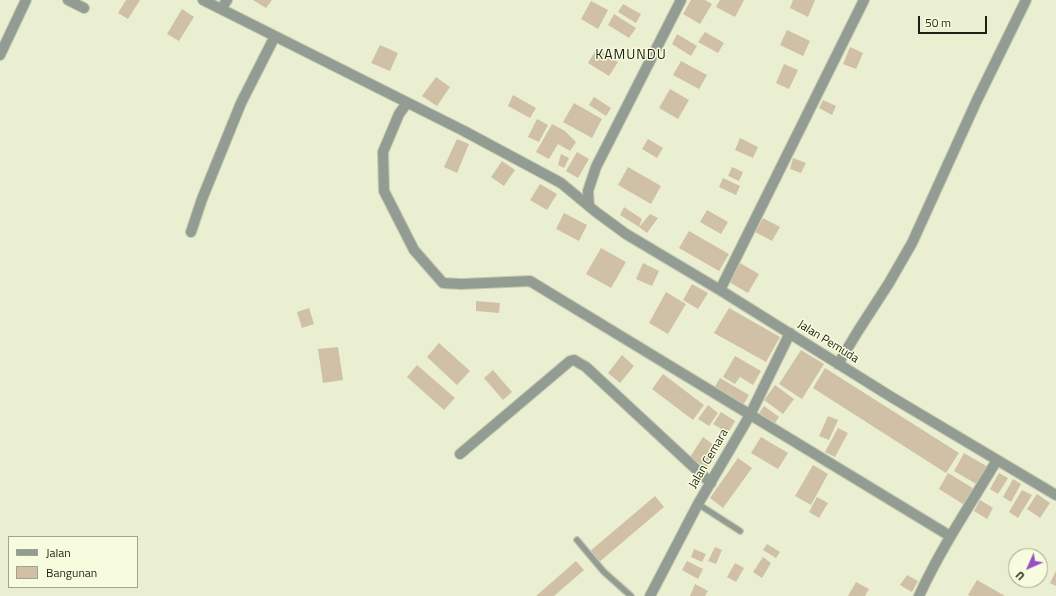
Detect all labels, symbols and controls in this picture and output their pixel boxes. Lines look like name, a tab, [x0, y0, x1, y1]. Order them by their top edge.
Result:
scale bar	[920, 8, 989, 34]
text: 50 m	[925, 13, 951, 32]
district label: KAMUNDU	[595, 48, 667, 64]
street label: Jalan Pemuda	[795, 318, 861, 366]
street label: Jalan Cemara	[686, 427, 732, 491]
legend	[8, 536, 138, 588]
text: Jalan	[46, 543, 71, 562]
north arrow	[1008, 548, 1048, 588]
text: Bangunan	[46, 563, 97, 582]
text: U	[1012, 568, 1028, 584]

